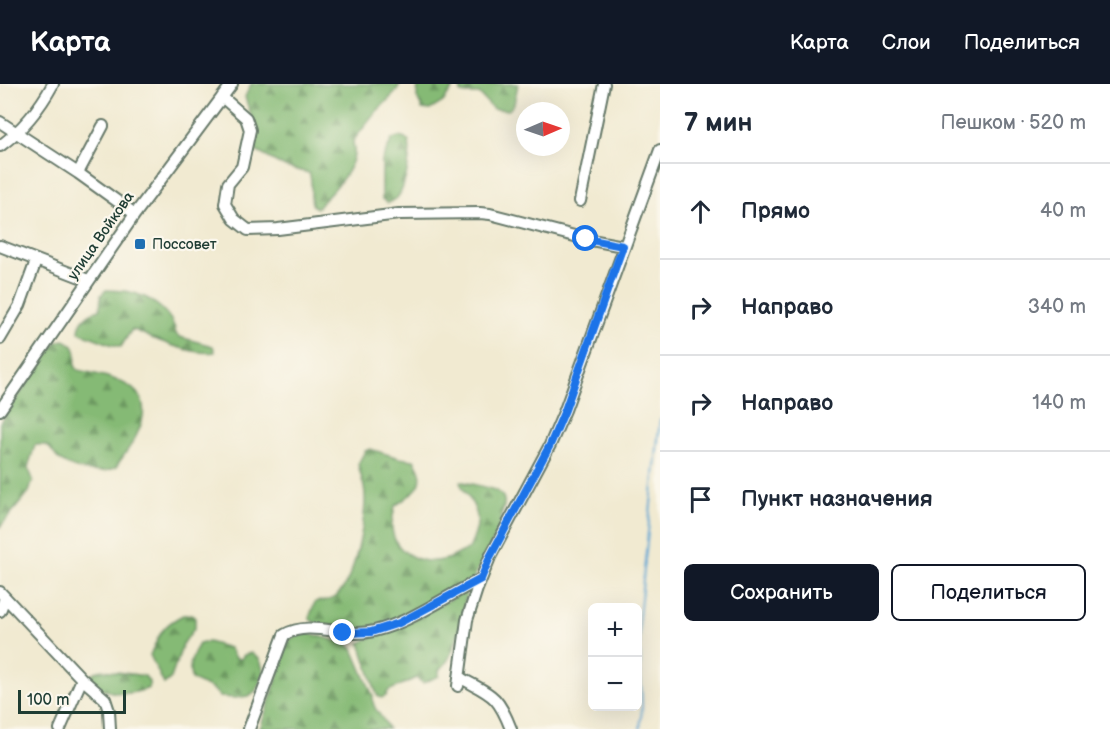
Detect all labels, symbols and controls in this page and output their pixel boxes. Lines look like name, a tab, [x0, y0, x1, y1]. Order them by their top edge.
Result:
text: Карта	[30, 26, 110, 59]
text: Карта	[790, 30, 849, 55]
text: Слои	[882, 30, 931, 55]
text: Поделиться	[964, 30, 1080, 55]
north arrow	[516, 102, 570, 156]
text: 7 мин	[684, 108, 752, 139]
text: Пешком · 520 m	[941, 111, 1086, 135]
street label: улица Войкова	[63, 188, 139, 284]
icon: ahead	[684, 195, 717, 228]
text: Прямо	[741, 198, 810, 225]
text: 40 m	[1040, 199, 1086, 223]
route start	[572, 225, 598, 251]
place label: Поссовет	[152, 235, 217, 254]
marker: Поссовет	[133, 237, 147, 251]
icon: right	[684, 291, 717, 324]
text: Направо	[741, 294, 833, 321]
text: 340 m	[1028, 295, 1086, 319]
icon: right	[684, 387, 717, 420]
text: Направо	[741, 390, 833, 417]
text: 140 m	[1032, 391, 1086, 415]
icon: arrive	[684, 483, 717, 516]
text: Пункт назначения	[741, 486, 933, 513]
button: Сохранить	[684, 564, 879, 621]
button: Поделиться	[891, 564, 1086, 621]
map controls	[588, 603, 642, 711]
button: +	[588, 603, 642, 657]
route end	[329, 619, 355, 645]
button: −	[588, 657, 642, 711]
scale bar	[18, 687, 126, 714]
text: 100 m	[27, 691, 70, 710]

